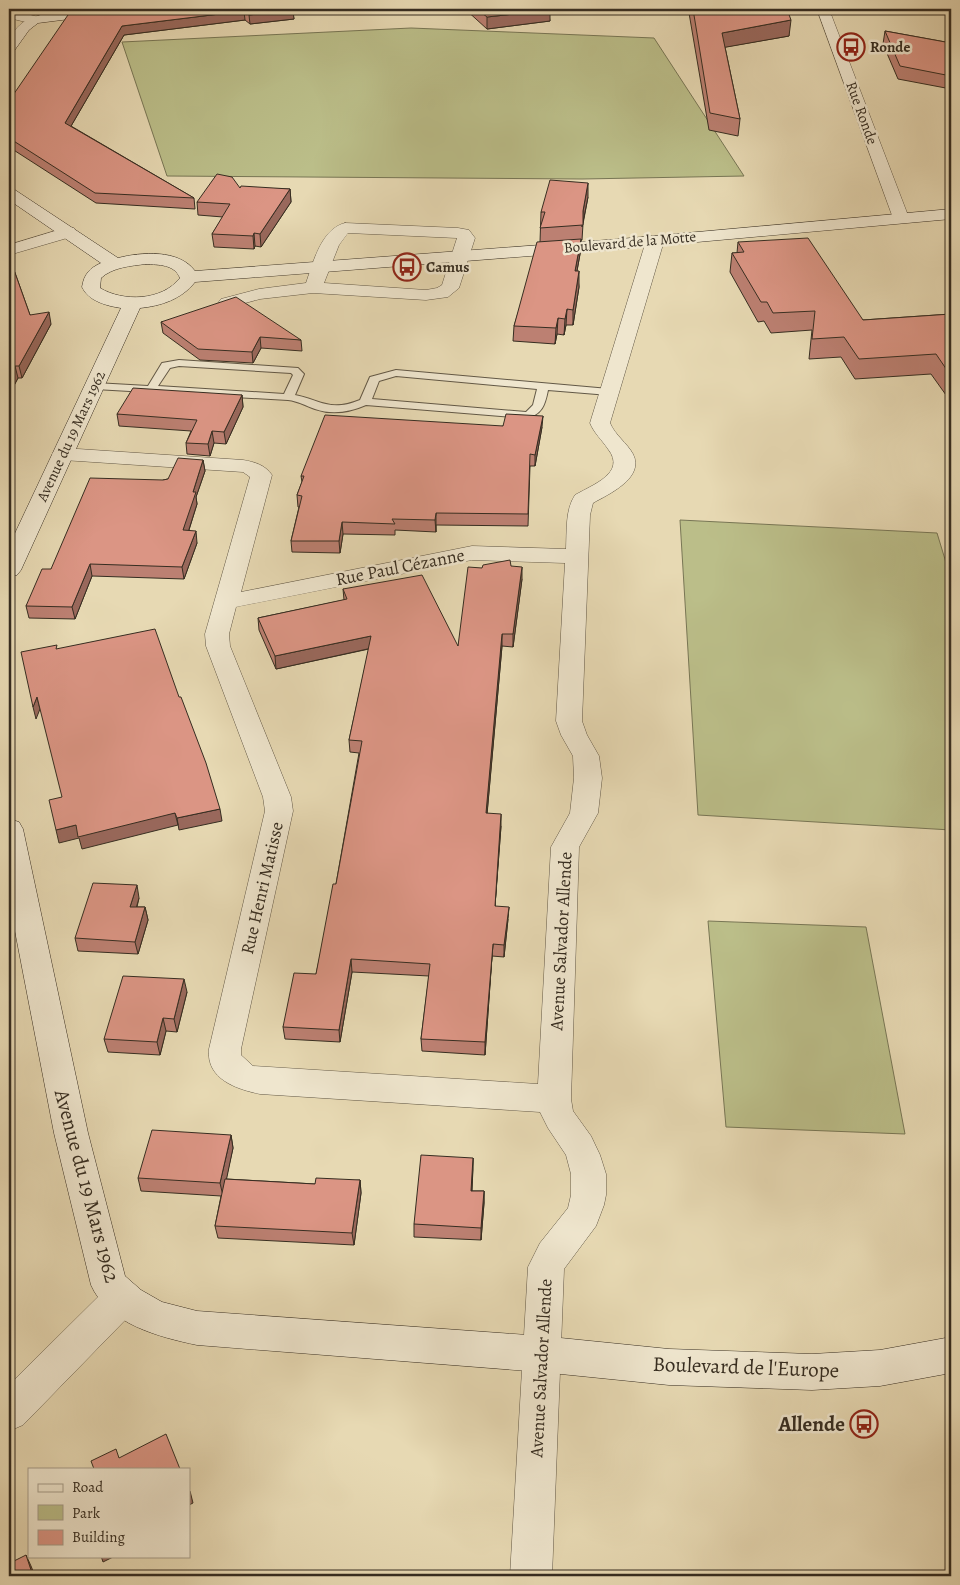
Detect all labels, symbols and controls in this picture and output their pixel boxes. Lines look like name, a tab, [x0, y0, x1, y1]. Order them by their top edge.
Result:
bus stop icon: Ronde	[836, 32, 866, 62]
place label: Ronde	[870, 37, 910, 57]
street label: Rue Ronde	[841, 79, 883, 148]
street label: Boulevard de la Motte	[563, 226, 697, 258]
bus stop icon: Camus	[392, 252, 422, 282]
place label: Camus	[426, 257, 469, 277]
street label: Avenue du 19 Mars 1962	[32, 367, 110, 505]
street label: Rue Paul Cézanne	[333, 543, 467, 591]
street label: Rue Henri Matisse	[235, 819, 289, 957]
street label: Avenue Salvador Allende	[544, 851, 578, 1032]
street label: Avenue du 19 Mars 1962	[47, 1085, 126, 1286]
street label: Avenue Salvador Allende	[524, 1278, 558, 1459]
street label: Boulevard de l'Europe	[652, 1350, 840, 1384]
bus stop icon: Allende	[849, 1409, 879, 1439]
place label: Allende	[777, 1410, 845, 1438]
legend	[28, 1468, 190, 1558]
text: Road	[72, 1477, 104, 1497]
text: Park	[72, 1503, 101, 1523]
text: Building	[72, 1527, 125, 1547]

